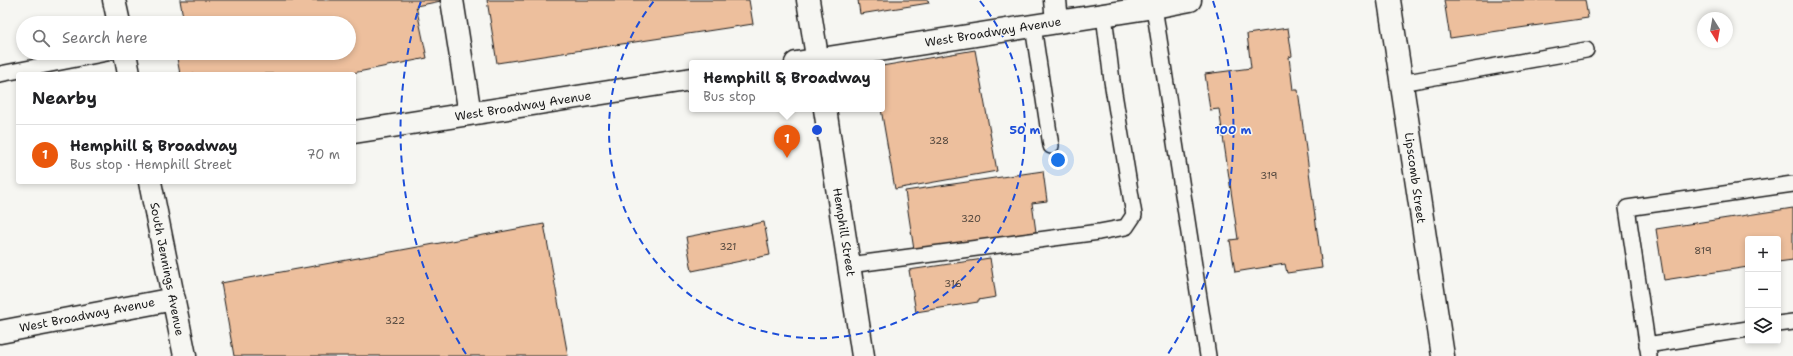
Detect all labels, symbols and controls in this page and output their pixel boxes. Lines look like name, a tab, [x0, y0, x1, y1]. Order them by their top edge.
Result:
north arrow	[1697, 12, 1733, 48]
street label: West Broadway Avenue	[924, 13, 1062, 51]
search box	[16, 16, 356, 60]
icon: search	[30, 27, 52, 49]
text: Search here	[62, 28, 148, 48]
popup	[689, 60, 885, 112]
text: Hemphill & Broadway	[703, 68, 871, 88]
text: Nearby	[32, 87, 97, 109]
street label: West Broadway Avenue	[454, 87, 592, 125]
text: Bus stop	[703, 88, 756, 105]
text: 50 m	[1010, 122, 1041, 138]
text: 100 m	[1215, 122, 1252, 138]
centre of rings	[810, 123, 824, 137]
pin: 1	[774, 125, 800, 158]
street label: Lipscomb Street	[1401, 131, 1429, 225]
house number: 328	[929, 134, 949, 147]
text: Hemphill & Broadway	[70, 136, 238, 156]
text: 1	[42, 146, 48, 163]
text: 70 m	[306, 146, 340, 163]
your location	[1048, 150, 1068, 170]
text: Bus stop · Hemphill Street	[70, 156, 232, 173]
house number: 319	[1260, 169, 1278, 182]
street label: Hemphill Street	[829, 187, 859, 277]
street label: South Jennings Avenue	[146, 201, 188, 337]
house number: 320	[961, 212, 981, 225]
map controls	[1745, 236, 1781, 344]
button: +	[1745, 236, 1781, 272]
house number: 321	[719, 240, 737, 253]
house number: 819	[1694, 244, 1712, 257]
button: −	[1745, 272, 1781, 308]
house number: 316	[944, 277, 962, 290]
street label: West Broadway Avenue	[18, 294, 156, 336]
button: layers	[1745, 308, 1781, 344]
house number: 322	[385, 314, 405, 327]

